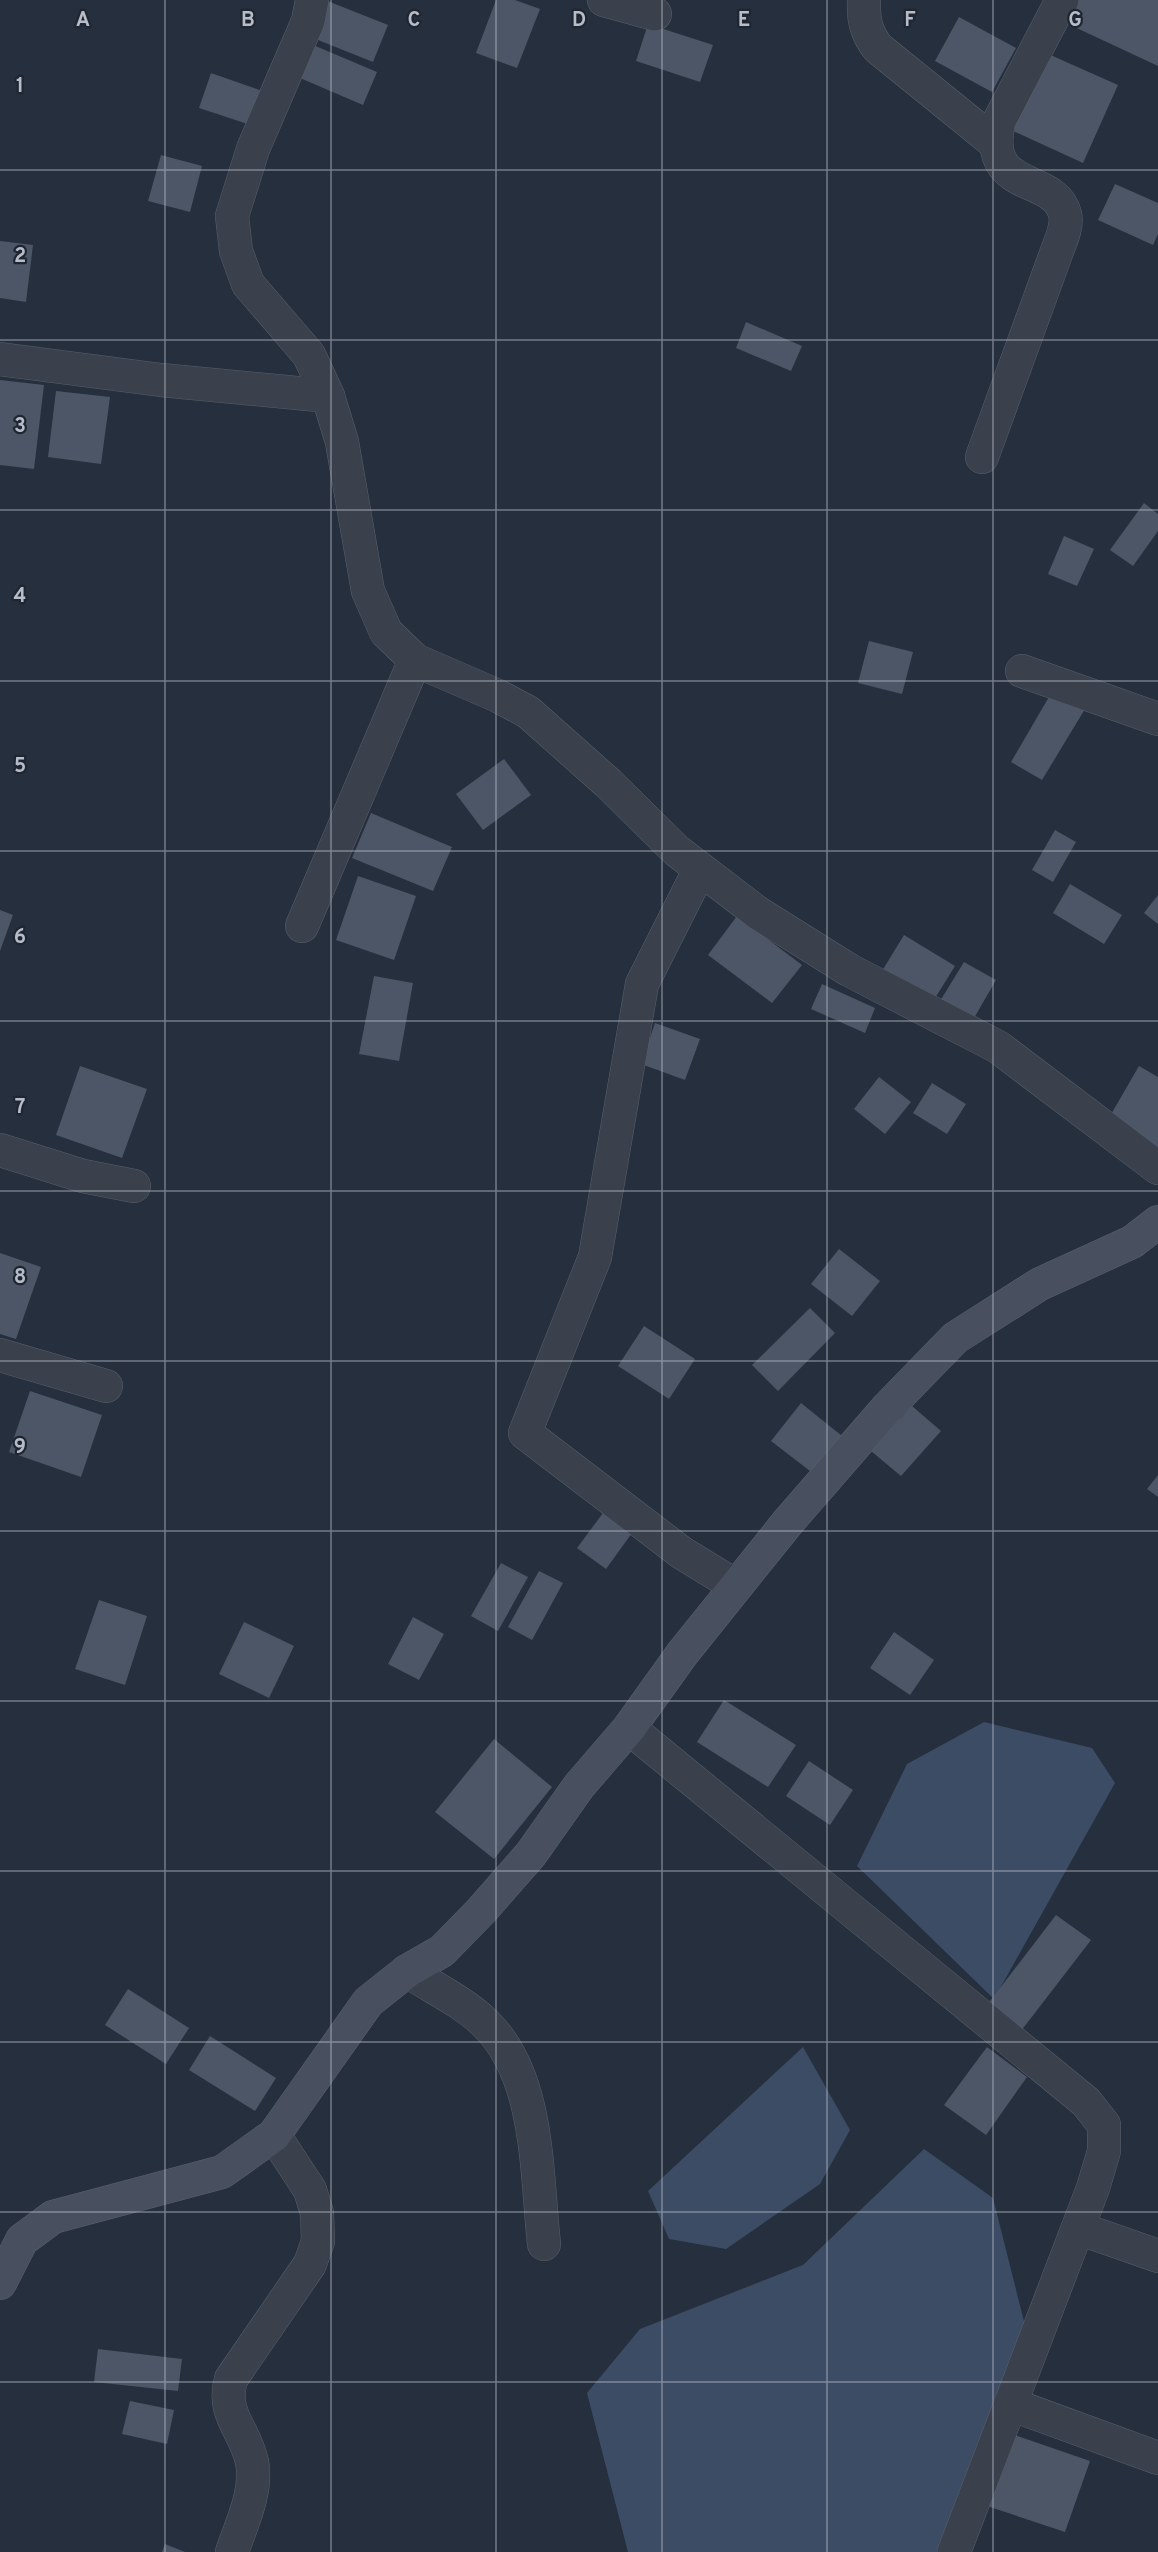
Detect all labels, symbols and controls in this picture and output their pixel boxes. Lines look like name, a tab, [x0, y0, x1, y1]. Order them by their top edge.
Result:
text: A	[76, 8, 90, 34]
text: B	[241, 8, 255, 34]
text: C	[408, 8, 420, 34]
text: D	[572, 8, 586, 34]
text: E	[738, 8, 750, 34]
text: F	[904, 8, 916, 34]
text: G	[1068, 8, 1082, 34]
text: 1	[16, 74, 24, 100]
text: 2	[14, 244, 26, 270]
text: 3	[14, 414, 26, 440]
text: 4	[14, 584, 26, 610]
text: 5	[14, 754, 26, 780]
text: 6	[14, 925, 26, 951]
text: 7	[15, 1095, 25, 1121]
text: 8	[14, 1265, 26, 1291]
text: 9	[14, 1435, 26, 1461]

